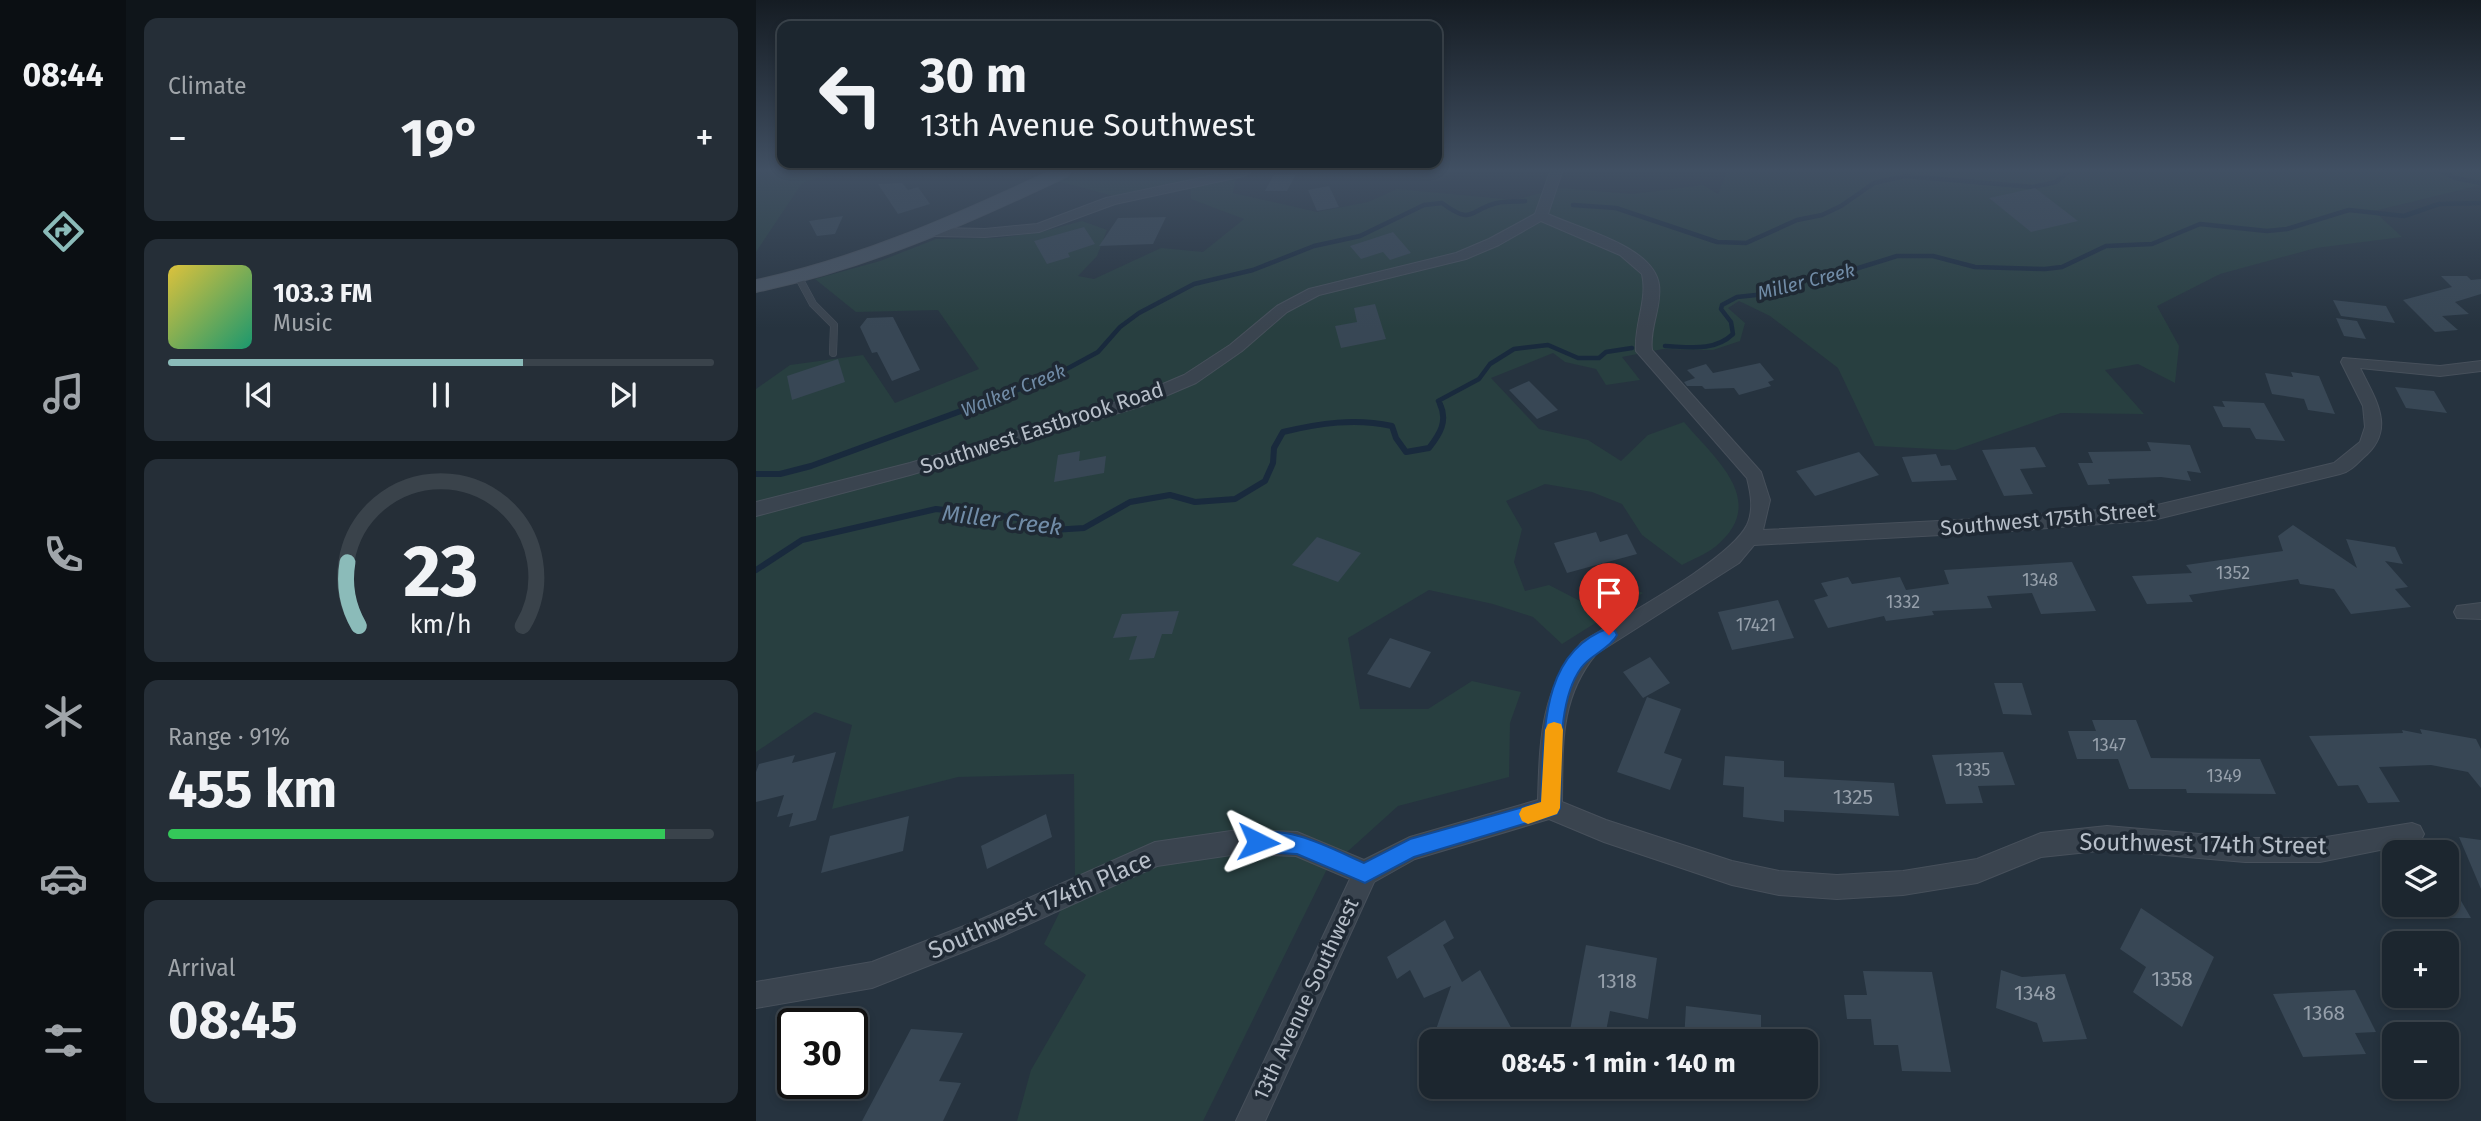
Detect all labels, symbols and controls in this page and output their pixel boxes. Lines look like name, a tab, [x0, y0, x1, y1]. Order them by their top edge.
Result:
text: 30 m	[920, 46, 1027, 105]
icon: left	[805, 49, 896, 140]
text: 08:44	[23, 56, 104, 94]
text: Climate	[168, 72, 247, 100]
text: 13th Avenue Southwest	[920, 106, 1255, 144]
text: 19°	[401, 107, 481, 170]
text: −	[168, 115, 187, 161]
text: +	[695, 115, 714, 161]
icon: directions	[39, 207, 88, 256]
water label: Miller Creek	[1755, 258, 1857, 305]
text: 103.3 FM	[273, 278, 372, 309]
text: Music	[273, 309, 333, 337]
water label: Walker Creek	[957, 359, 1069, 422]
icon: music	[39, 369, 88, 418]
icon: previous	[240, 376, 278, 414]
icon: pause	[422, 376, 460, 414]
icon: next	[604, 376, 642, 414]
street label: Southwest Eastbrook Road	[917, 376, 1167, 480]
street label: Southwest 175th Street	[1939, 497, 2157, 541]
water label: Miller Creek	[940, 499, 1064, 541]
text: 23	[403, 529, 479, 616]
icon: phone	[39, 530, 88, 579]
house number: 1352	[2216, 562, 2250, 584]
pin	[1579, 563, 1639, 635]
house number: 1348	[2022, 569, 2058, 591]
icon: arrive	[1590, 574, 1628, 612]
house number: 1332	[1886, 591, 1920, 613]
text: km/h	[410, 610, 472, 640]
house number: 17421	[1736, 614, 1776, 636]
icon: climate	[39, 692, 88, 741]
text: Range · 91%	[168, 723, 290, 751]
house number: 1347	[2092, 734, 2126, 756]
text: 455 km	[168, 758, 337, 821]
house number: 1335	[1956, 759, 1990, 781]
house number: 1349	[2206, 765, 2242, 787]
house number: 1325	[1833, 784, 1873, 810]
position arrow	[1221, 805, 1295, 879]
street label: Southwest 174th Street	[2079, 828, 2327, 860]
map controls	[2382, 840, 2459, 1099]
button: layers	[2382, 840, 2459, 917]
street label: Southwest 174th Place	[924, 845, 1156, 965]
icon: car	[39, 854, 88, 903]
street label: 13th Avenue Southwest	[1248, 893, 1364, 1104]
button: +	[2382, 931, 2459, 1008]
text: Arrival	[168, 954, 235, 982]
house number: 1358	[2151, 966, 2193, 992]
house number: 1318	[1597, 968, 1637, 994]
house number: 1348	[2014, 980, 2056, 1006]
text: 08:45	[168, 989, 298, 1052]
house number: 1368	[2303, 1000, 2345, 1026]
speed limit sign: 30	[777, 1008, 868, 1099]
icon: filters	[39, 1016, 88, 1065]
button: −	[2382, 1022, 2459, 1099]
text: 08:45 · 1 min · 140 m	[1501, 1048, 1736, 1079]

